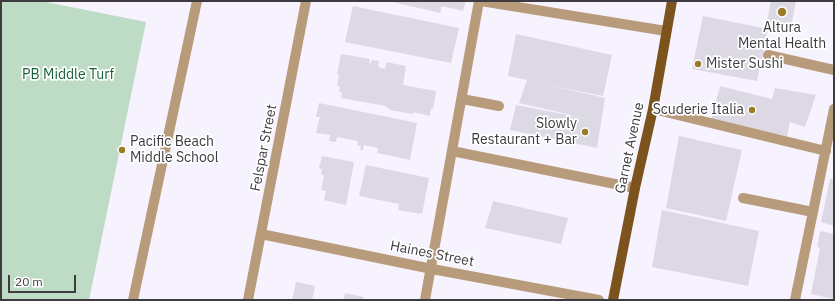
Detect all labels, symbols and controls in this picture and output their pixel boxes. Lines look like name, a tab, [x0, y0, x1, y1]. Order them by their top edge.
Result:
marker: Altura Mental Health	[776, 6, 788, 18]
place label: Altura Mental Health	[738, 20, 826, 52]
place label: Mister Sushi	[706, 56, 783, 72]
marker: Mister Sushi	[693, 59, 703, 69]
park label: PB Middle Turf	[22, 67, 114, 83]
street label: Garnet Avenue	[612, 101, 648, 195]
place label: Scuderie Italia	[653, 102, 744, 118]
street label: Felspar Street	[247, 103, 281, 193]
marker: Scuderie Italia	[747, 105, 757, 115]
place label: Slowly Restaurant + Bar	[471, 116, 577, 148]
marker: Slowly Restaurant + Bar	[580, 127, 590, 137]
place label: Pacific Beach Middle School	[130, 134, 219, 166]
marker: Pacific Beach Middle School	[117, 145, 127, 155]
street label: Haines Street	[389, 238, 475, 270]
scale bar	[10, 267, 78, 293]
text: 20 m	[15, 274, 43, 289]

